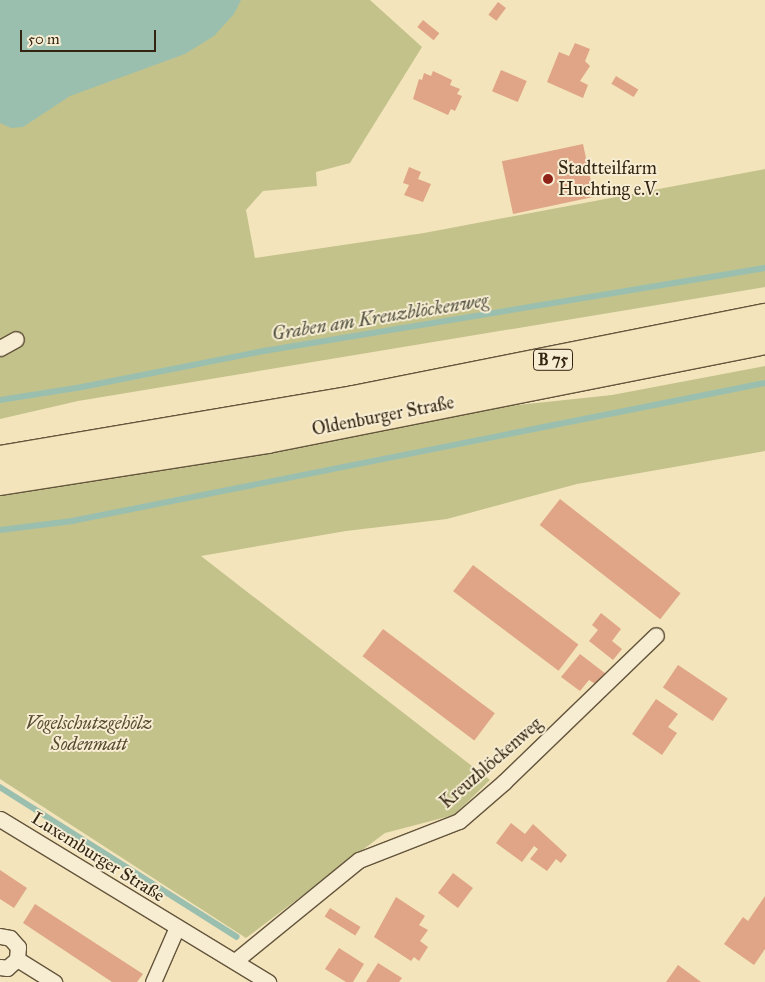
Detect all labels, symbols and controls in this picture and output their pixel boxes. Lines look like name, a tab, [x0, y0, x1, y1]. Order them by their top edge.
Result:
scale bar	[22, 20, 159, 52]
text: 50 m	[28, 30, 60, 48]
place label: Stadtteilfarm Huchting e.V.	[558, 158, 659, 200]
marker: Stadtteilfarm Huchting e.V.	[542, 173, 554, 185]
water label: Graben am Kreuzblöckenweg	[270, 289, 490, 345]
road number: B 75	[533, 346, 573, 374]
street label: Oldenburger Straße	[310, 392, 456, 440]
park label: Vogelschutzgehölz Sodenmatt	[26, 713, 152, 756]
street label: Kreuzblöckenweg	[436, 713, 546, 813]
street label: Luxemburger Straße	[28, 807, 168, 907]

